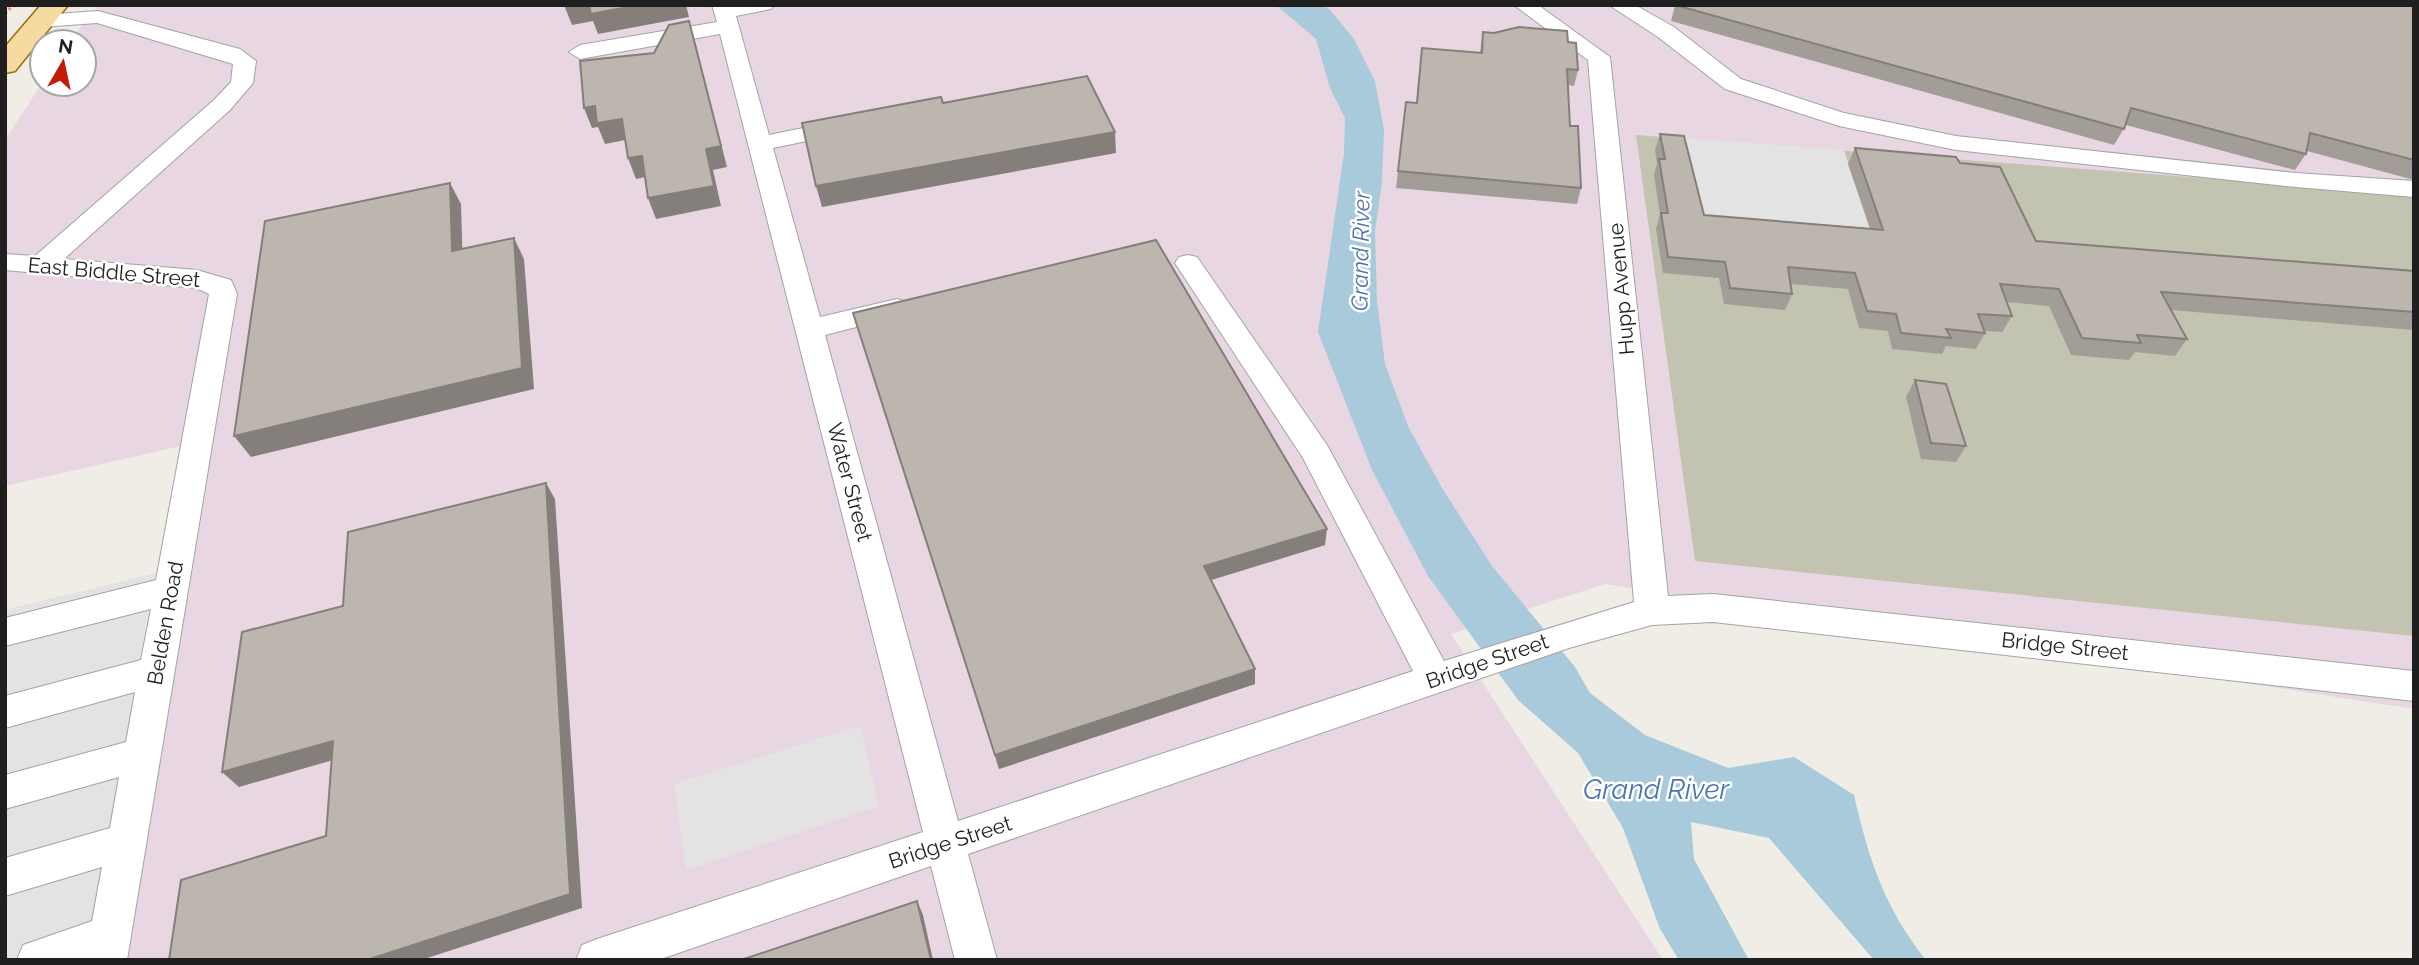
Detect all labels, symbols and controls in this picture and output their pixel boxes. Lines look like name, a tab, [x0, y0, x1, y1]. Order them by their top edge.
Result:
north arrow	[28, 28, 98, 98]
text: N	[57, 34, 75, 58]
water label: Grand River	[1345, 190, 1375, 311]
street label: Hupp Avenue	[1603, 222, 1639, 356]
street label: East Biddle Street	[27, 252, 201, 292]
street label: Water Street	[822, 420, 878, 544]
street label: Belden Road	[142, 559, 188, 687]
street label: Bridge Street	[2000, 627, 2130, 665]
street label: Bridge Street	[1422, 628, 1552, 694]
water label: Grand River	[1583, 773, 1730, 806]
street label: Bridge Street	[885, 810, 1015, 874]

